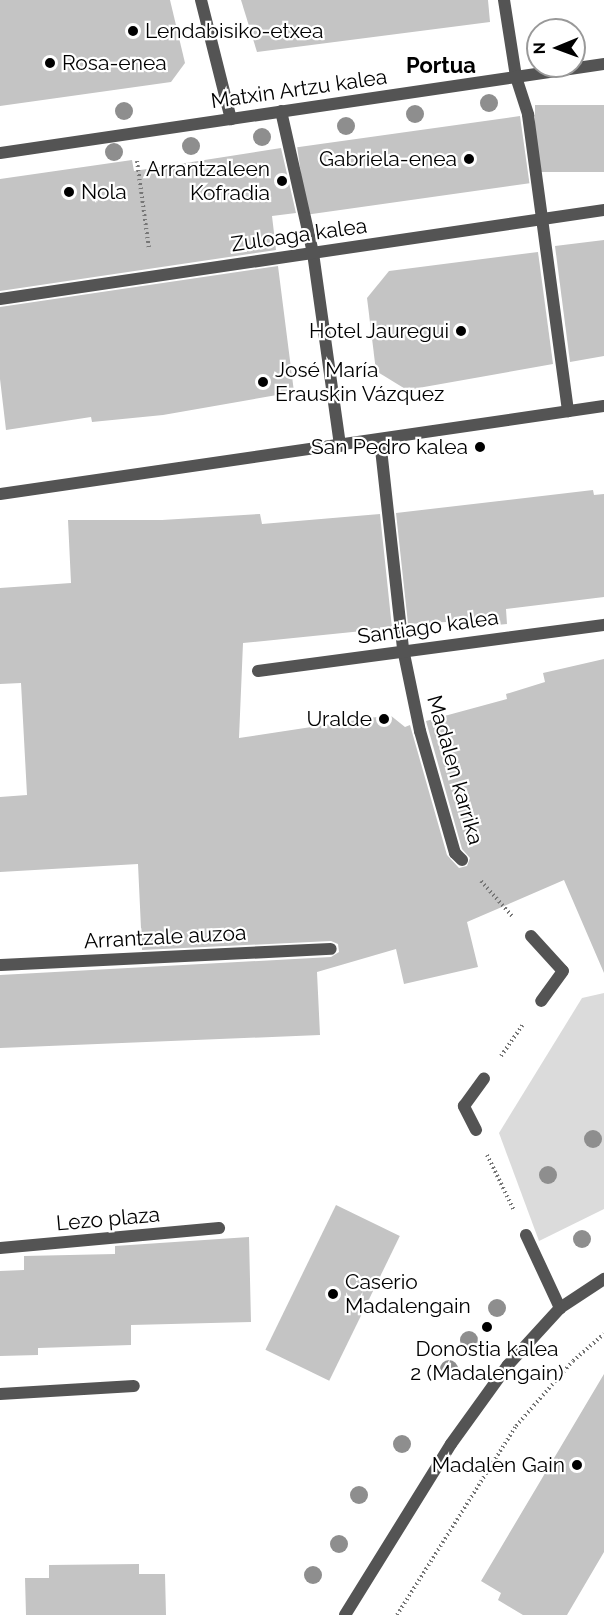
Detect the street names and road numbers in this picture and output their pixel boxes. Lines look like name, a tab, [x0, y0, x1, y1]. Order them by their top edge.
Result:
street label: Matxin Artzu kalea	[209, 64, 389, 114]
street label: Zuloaga kalea	[229, 213, 369, 257]
street label: Santiago kalea	[356, 605, 500, 649]
street label: Madalen karrika	[422, 692, 488, 848]
street label: Arrantzale auzoa	[83, 920, 247, 954]
street label: Lezo plaza	[55, 1202, 161, 1236]

